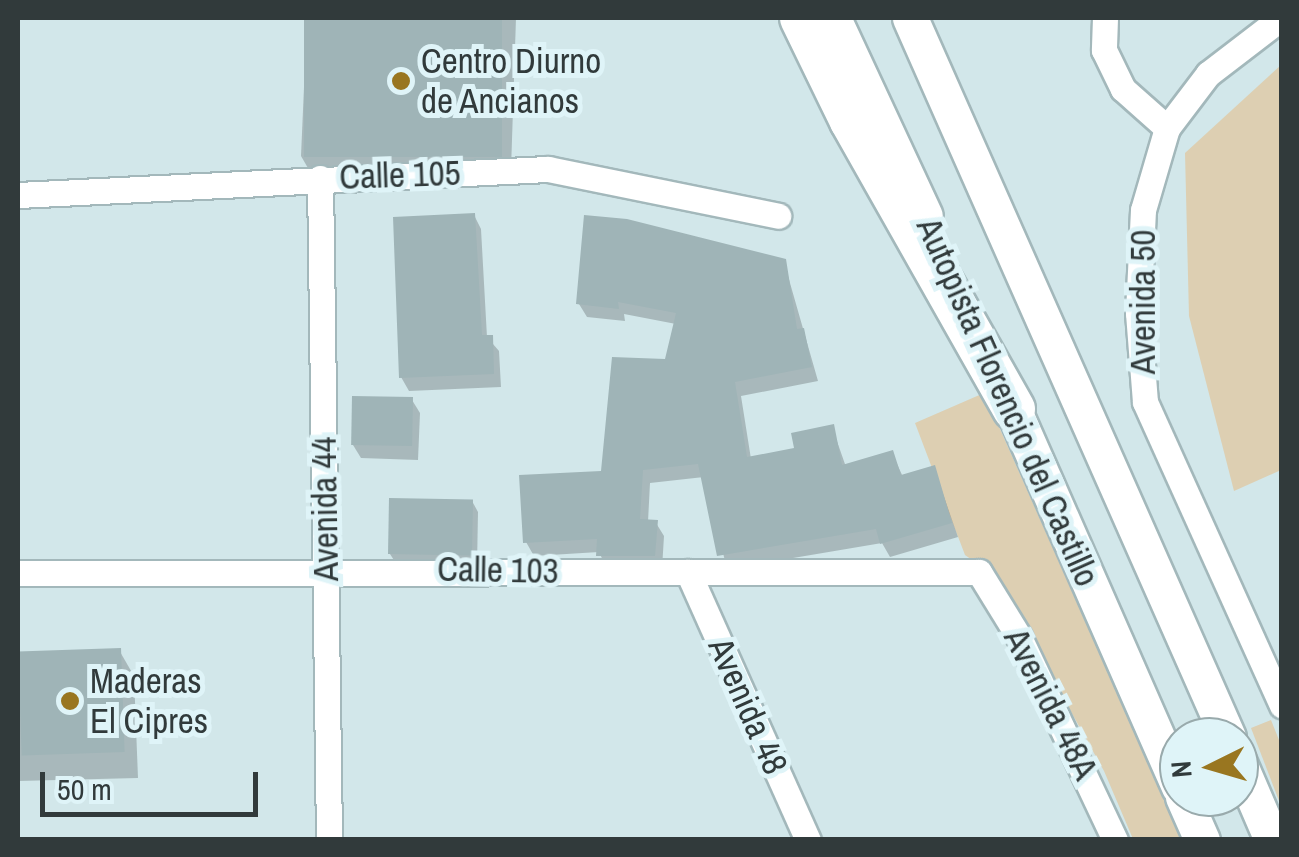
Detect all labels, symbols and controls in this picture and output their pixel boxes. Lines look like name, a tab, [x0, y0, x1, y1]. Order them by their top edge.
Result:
place label: Centro Diurno de Ancianos	[421, 40, 601, 122]
marker: Centro Diurno de Ancianos	[390, 70, 412, 92]
street label: Calle 105	[339, 152, 461, 198]
street label: Autopista Florencio del Castillo	[908, 211, 1108, 593]
street label: Avenida 50	[1122, 230, 1164, 374]
street label: Avenida 44	[303, 436, 347, 582]
street label: Calle 103	[437, 548, 559, 592]
street label: Avenida 48A	[995, 621, 1107, 787]
street label: Avenida 48	[699, 631, 797, 781]
place label: Maderas El Cipres	[90, 660, 208, 742]
marker: Maderas El Cipres	[59, 690, 81, 712]
north arrow	[1159, 717, 1259, 817]
scale bar	[45, 752, 262, 814]
text: N	[1161, 760, 1201, 779]
text: 50 m	[57, 769, 112, 809]

